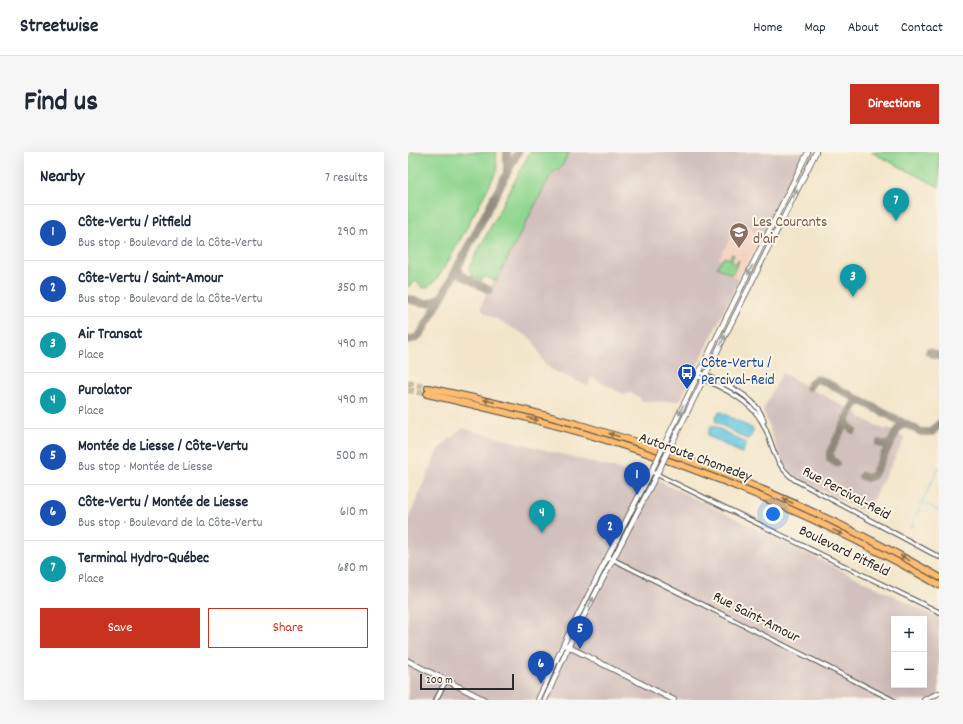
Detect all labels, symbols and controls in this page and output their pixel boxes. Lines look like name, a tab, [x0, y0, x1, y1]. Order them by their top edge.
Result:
text: Streetwise	[20, 14, 98, 41]
text: Home	[753, 18, 782, 38]
text: Map	[804, 18, 826, 38]
text: About	[848, 18, 879, 38]
text: Contact	[901, 18, 943, 38]
text: Find us	[24, 84, 98, 124]
button: Directions	[850, 84, 939, 124]
text: Nearby	[40, 166, 84, 190]
text: 7 results	[325, 169, 368, 188]
one-way arrow	[792, 188, 798, 200]
pin: 7	[883, 188, 909, 221]
text: Côte-Vertu / Pitfield	[78, 212, 191, 234]
place label: Les Courants d'air	[753, 212, 827, 251]
school or university icon: Les Courants d'air	[728, 221, 750, 249]
text: 1	[52, 223, 54, 242]
text: 290 m	[337, 223, 368, 242]
text: Bus stop · Boulevard de la Côte-Vertu	[78, 234, 262, 253]
one-way arrow	[746, 264, 753, 276]
pin: 3	[840, 264, 866, 297]
text: Côte-Vertu / Saint-Amour	[78, 268, 223, 290]
text: 2	[50, 279, 56, 298]
text: 350 m	[337, 279, 368, 298]
text: Bus stop · Boulevard de la Côte-Vertu	[78, 290, 262, 309]
text: Air Transat	[78, 324, 142, 346]
one-way arrow	[720, 334, 726, 345]
text: 3	[50, 335, 56, 354]
text: 490 m	[338, 335, 368, 354]
text: Place	[78, 346, 104, 365]
place label: Côte-Vertu / Percival-Reid	[701, 353, 774, 392]
bus stop icon: Côte-Vertu / Percival-Reid	[676, 362, 698, 390]
text: Purolator	[78, 380, 132, 402]
text: 4	[50, 391, 56, 410]
text: 490 m	[338, 391, 368, 410]
one-way arrow	[483, 398, 495, 404]
text: Place	[78, 402, 104, 421]
one-way arrow	[678, 404, 684, 415]
one-way arrow	[527, 416, 539, 422]
street label: Autoroute Chomedey	[635, 427, 755, 489]
one-way arrow	[608, 432, 620, 438]
text: Montée de Liesse / Côte-Vertu	[78, 436, 248, 458]
text: 5	[50, 447, 56, 466]
text: 500 m	[336, 447, 368, 466]
text: Bus stop · Montée de Liesse	[78, 458, 213, 477]
street label: Rue Percival-Reid	[798, 461, 894, 527]
pin: 1	[624, 462, 650, 495]
text: Côte-Vertu / Montée de Liesse	[78, 492, 248, 514]
one-way arrow	[783, 498, 794, 504]
pin: 4	[529, 500, 555, 533]
text: 6	[50, 503, 56, 522]
text: 610 m	[340, 503, 368, 522]
your location	[763, 504, 783, 524]
text: Bus stop · Boulevard de la Côte-Vertu	[78, 514, 262, 533]
pin: 2	[597, 514, 623, 547]
street label: Boulevard Pitfield	[795, 520, 893, 584]
one-way arrow	[832, 529, 844, 535]
text: Terminal Hydro-Québec	[78, 548, 209, 570]
one-way arrow	[899, 555, 911, 562]
text: 7	[51, 559, 55, 578]
text: 680 m	[337, 559, 368, 578]
text: Place	[78, 570, 104, 589]
street label: Rue Saint-Amour	[709, 587, 804, 650]
one-way arrow	[588, 596, 595, 608]
button: Save	[40, 608, 200, 648]
button: Share	[208, 608, 368, 648]
pin: 5	[567, 616, 593, 649]
map controls	[891, 616, 927, 688]
button: +	[891, 616, 927, 652]
pin: 6	[528, 651, 554, 684]
button: −	[891, 652, 927, 688]
scale bar	[420, 672, 514, 691]
text: 200 m	[426, 673, 453, 689]

